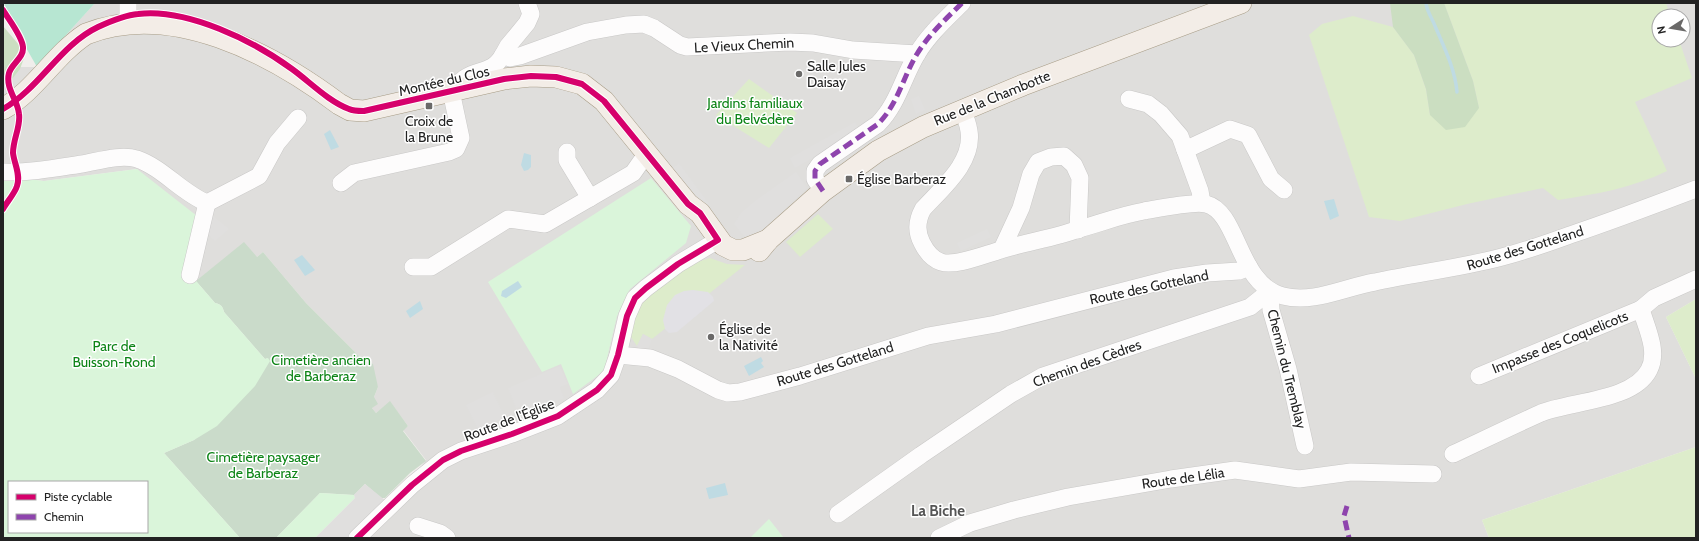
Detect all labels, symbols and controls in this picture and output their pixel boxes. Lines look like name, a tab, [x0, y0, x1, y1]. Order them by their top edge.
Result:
north arrow	[1651, 8, 1691, 48]
text: N	[1654, 25, 1669, 35]
street label: Le Vieux Chemin	[694, 33, 795, 57]
place label: Salle Jules Daisay	[807, 57, 866, 91]
street label: Montée du Clos	[397, 62, 491, 100]
street label: Rue de la Chambotte	[931, 66, 1053, 130]
marker: Salle Jules Daisay	[794, 69, 804, 79]
park label: Jardins familiaux du Belvédère	[706, 94, 803, 128]
marker: Croix de la Brune	[424, 101, 434, 111]
place label: Croix de la Brune	[405, 112, 453, 146]
place label: Église Barberaz	[857, 170, 946, 188]
marker: Église Barberaz	[844, 174, 854, 184]
street label: Route des Gotteland	[1464, 222, 1586, 274]
street label: Route des Gotteland	[1088, 266, 1210, 308]
street label: Impasse des Coquelicots	[1489, 306, 1631, 378]
street label: Chemin du Tremblay	[1263, 307, 1311, 431]
place label: Église de la Nativité	[719, 320, 778, 354]
marker: Église de la Nativité	[706, 332, 716, 342]
street label: Chemin des Cèdres	[1030, 335, 1144, 391]
park label: Parc de Buisson-Rond	[72, 337, 156, 371]
street label: Route des Gotteland	[774, 338, 896, 390]
park label: Cimetière ancien de Barberaz	[271, 351, 371, 385]
street label: Route de l'Église	[461, 394, 557, 446]
park label: Cimetière paysager de Barberaz	[206, 448, 320, 482]
street label: Route de Lélia	[1140, 463, 1226, 493]
legend	[8, 481, 148, 533]
text: Piste cyclable	[44, 489, 112, 504]
district label: La Biche	[911, 502, 965, 520]
text: Chemin	[44, 509, 84, 524]

